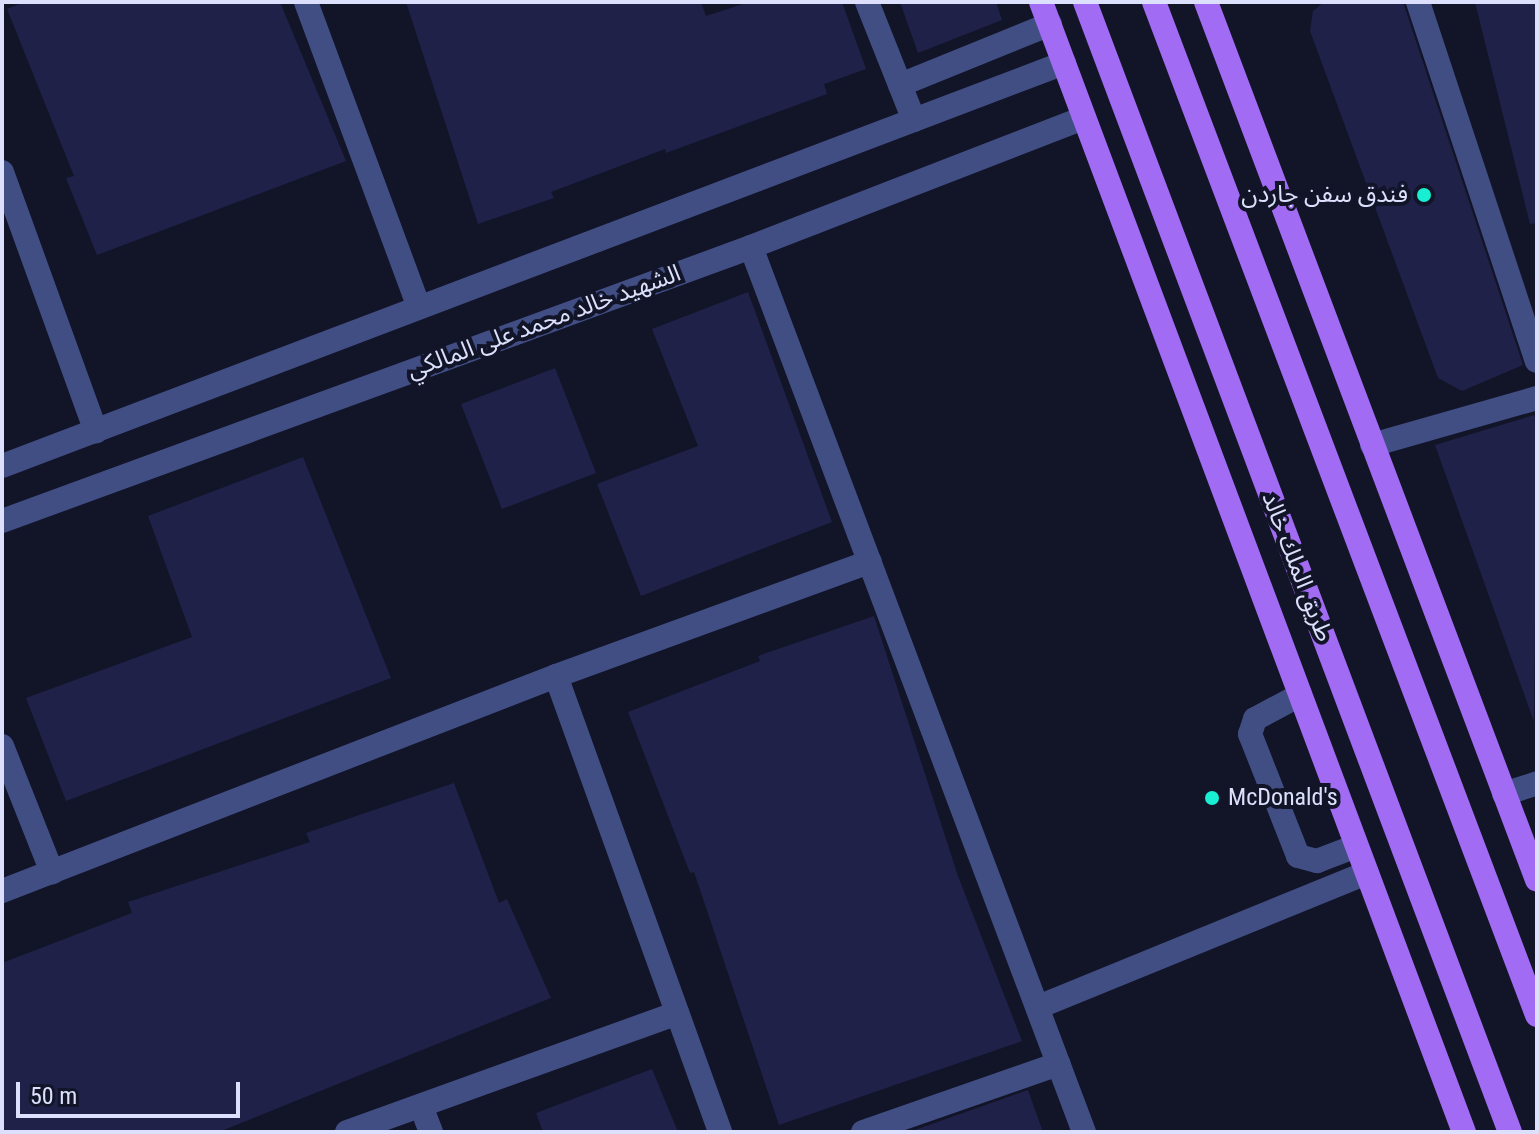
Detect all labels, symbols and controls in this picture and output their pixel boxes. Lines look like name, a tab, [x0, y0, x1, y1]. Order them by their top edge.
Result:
place label: فندق سفن جاردن	[1241, 181, 1408, 209]
marker: فندق سفن جاردن	[1415, 186, 1433, 204]
street label: الشهيد خالد محمد على المالكي	[403, 259, 685, 385]
street label: طريق الملك خالد	[1255, 488, 1339, 646]
place label: McDonald's	[1228, 784, 1338, 812]
marker: McDonald's	[1203, 789, 1221, 807]
scale bar	[20, 1066, 244, 1116]
text: 50 m	[30, 1082, 77, 1110]

